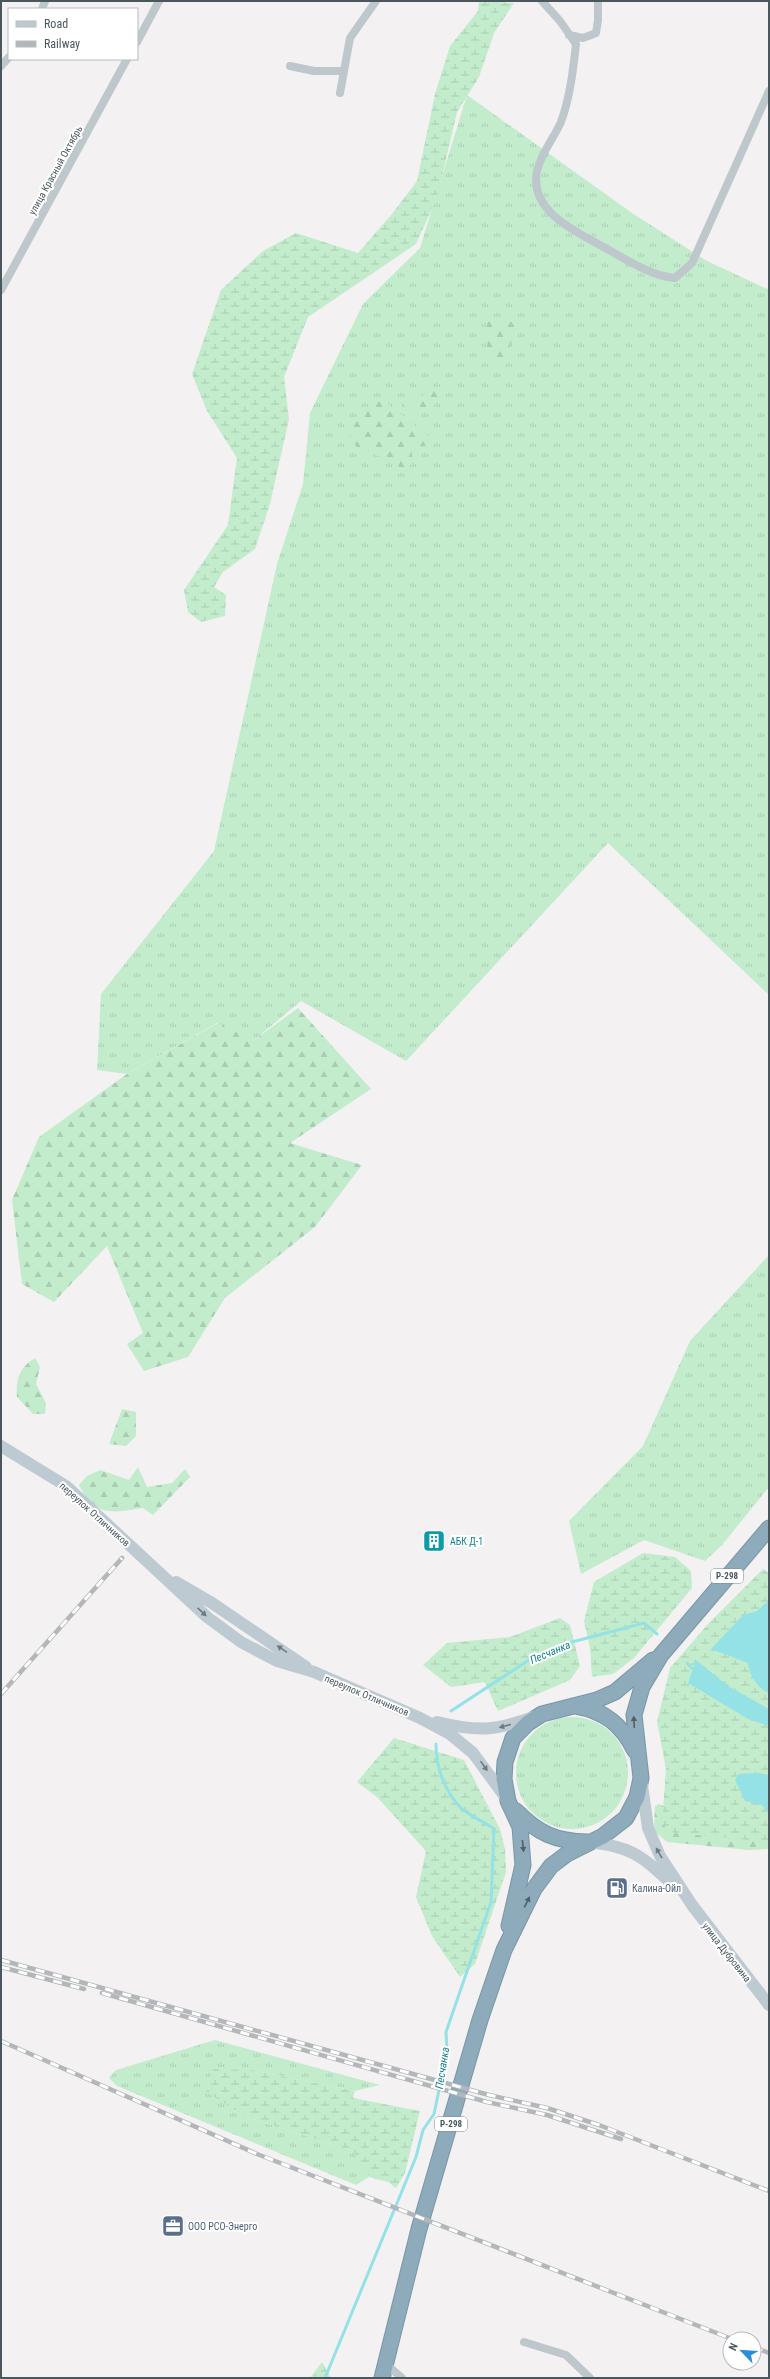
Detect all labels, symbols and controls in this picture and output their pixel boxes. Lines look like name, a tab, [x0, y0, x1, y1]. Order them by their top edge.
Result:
legend	[8, 8, 138, 60]
text: Road	[44, 17, 68, 31]
text: Railway	[44, 37, 80, 51]
street label: улица Красный Октябрь	[26, 124, 85, 217]
street label: переулок Отличников	[57, 1480, 132, 1549]
building icon: АБК Д-1	[421, 1528, 447, 1554]
place label: АБК Д-1	[450, 1536, 483, 1547]
road number: Р-298	[711, 1569, 743, 1583]
one-way arrow	[197, 1607, 207, 1617]
water label: Песчанка	[528, 1638, 572, 1667]
one-way arrow	[276, 1646, 288, 1653]
street label: переулок Отличников	[323, 1673, 411, 1718]
one-way arrow	[631, 1716, 638, 1728]
one-way arrow	[499, 1724, 511, 1730]
one-way arrow	[480, 1761, 488, 1771]
one-way arrow	[519, 1840, 526, 1852]
one-way arrow	[655, 1847, 662, 1859]
fuel station icon: Калина-Ойл	[604, 1875, 630, 1901]
place label: Калина-Ойл	[632, 1883, 681, 1894]
one-way arrow	[524, 1897, 531, 1908]
street label: улица Дубровина	[700, 1921, 753, 1984]
water label: Песчанка	[433, 2046, 452, 2090]
road number: Р-298	[435, 2117, 467, 2131]
office icon: ООО РСО-Энерго	[160, 2213, 186, 2239]
place label: ООО РСО-Энерго	[188, 2221, 257, 2232]
north arrow	[722, 2331, 762, 2371]
text: N	[726, 2341, 741, 2353]

